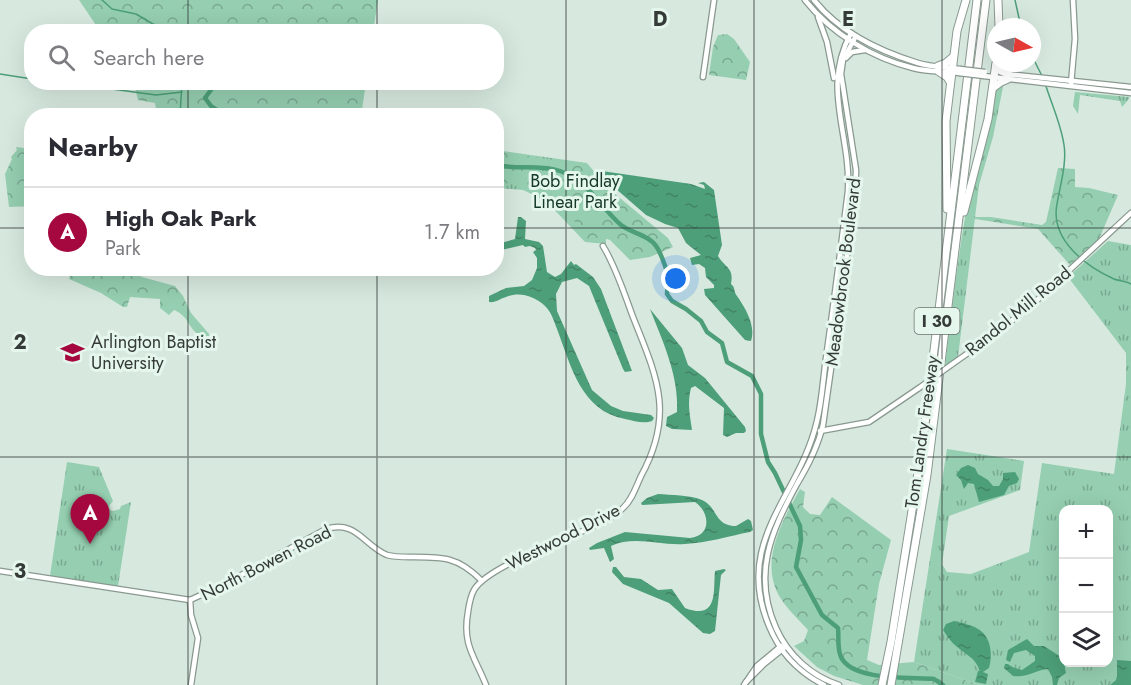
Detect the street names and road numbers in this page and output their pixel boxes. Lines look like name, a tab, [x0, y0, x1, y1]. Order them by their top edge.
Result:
street label: Meadowbrook Boulevard	[819, 177, 867, 367]
street label: Randol Mill Road	[959, 260, 1077, 362]
road number: I 30	[914, 308, 960, 334]
street label: Tom Landry Freeway	[898, 354, 946, 510]
street label: Westwood Drive	[502, 497, 624, 577]
street label: North Bowen Road	[196, 519, 336, 607]

